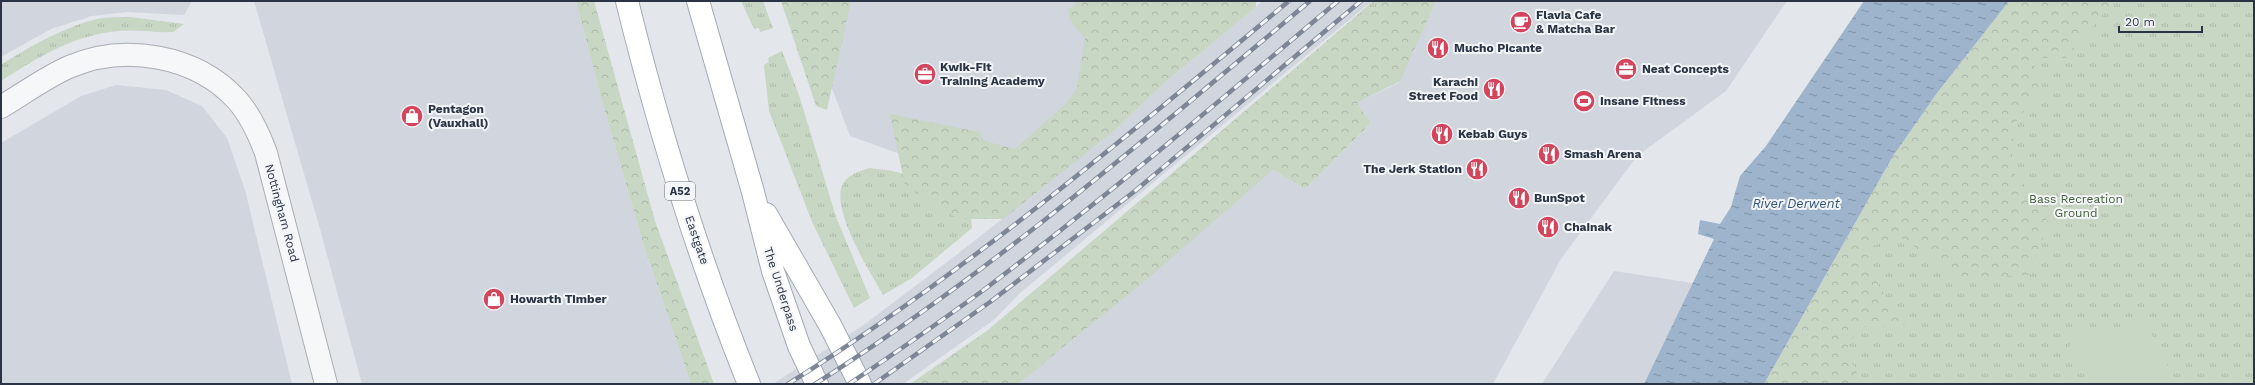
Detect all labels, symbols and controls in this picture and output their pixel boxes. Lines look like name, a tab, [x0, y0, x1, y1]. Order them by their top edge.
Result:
place label: Flavia Cafe & Matcha Bar	[1536, 8, 1616, 36]
scale bar	[2119, 8, 2202, 34]
cafe icon: Flavia Cafe & Matcha Bar	[1508, 9, 1534, 35]
text: 20 m	[2125, 15, 2155, 29]
restaurant icon: Mucho Picante	[1425, 35, 1451, 61]
place label: Mucho Picante	[1454, 41, 1542, 55]
office icon: Neat Concepts	[1613, 56, 1639, 82]
place label: Kwik-Fit Training Academy	[940, 60, 1045, 88]
office icon: Kwik-Fit Training Academy	[912, 61, 938, 87]
place label: Neat Concepts	[1642, 62, 1729, 76]
place label: Karachi Street Food	[1409, 75, 1478, 103]
restaurant icon: Karachi Street Food	[1481, 76, 1507, 102]
sports icon: Insane Fitness	[1571, 88, 1597, 114]
place label: Insane Fitness	[1600, 94, 1686, 108]
place label: Pentagon (Vauxhall)	[428, 102, 488, 130]
shop icon: Pentagon (Vauxhall)	[399, 103, 425, 129]
restaurant icon: Kebab Guys	[1429, 121, 1455, 147]
place label: Kebab Guys	[1458, 127, 1528, 141]
restaurant icon: Smash Arena	[1536, 141, 1562, 167]
place label: Smash Arena	[1564, 147, 1642, 161]
restaurant icon: The Jerk Station	[1464, 156, 1490, 182]
street label: Nottingham Road	[262, 162, 302, 264]
place label: The Jerk Station	[1363, 162, 1462, 176]
road number: A52	[665, 182, 695, 200]
restaurant icon: BunSpot	[1506, 185, 1532, 211]
place label: BunSpot	[1534, 191, 1585, 205]
park label: Bass Recreation Ground	[2029, 192, 2123, 220]
water label: River Derwent	[1752, 196, 1840, 211]
street label: Eastgate	[682, 214, 712, 266]
restaurant icon: Chainak	[1535, 214, 1561, 240]
place label: Chainak	[1564, 220, 1612, 234]
street label: The Underpass	[761, 245, 801, 333]
shop icon: Howarth Timber	[481, 286, 507, 312]
place label: Howarth Timber	[510, 292, 608, 306]

